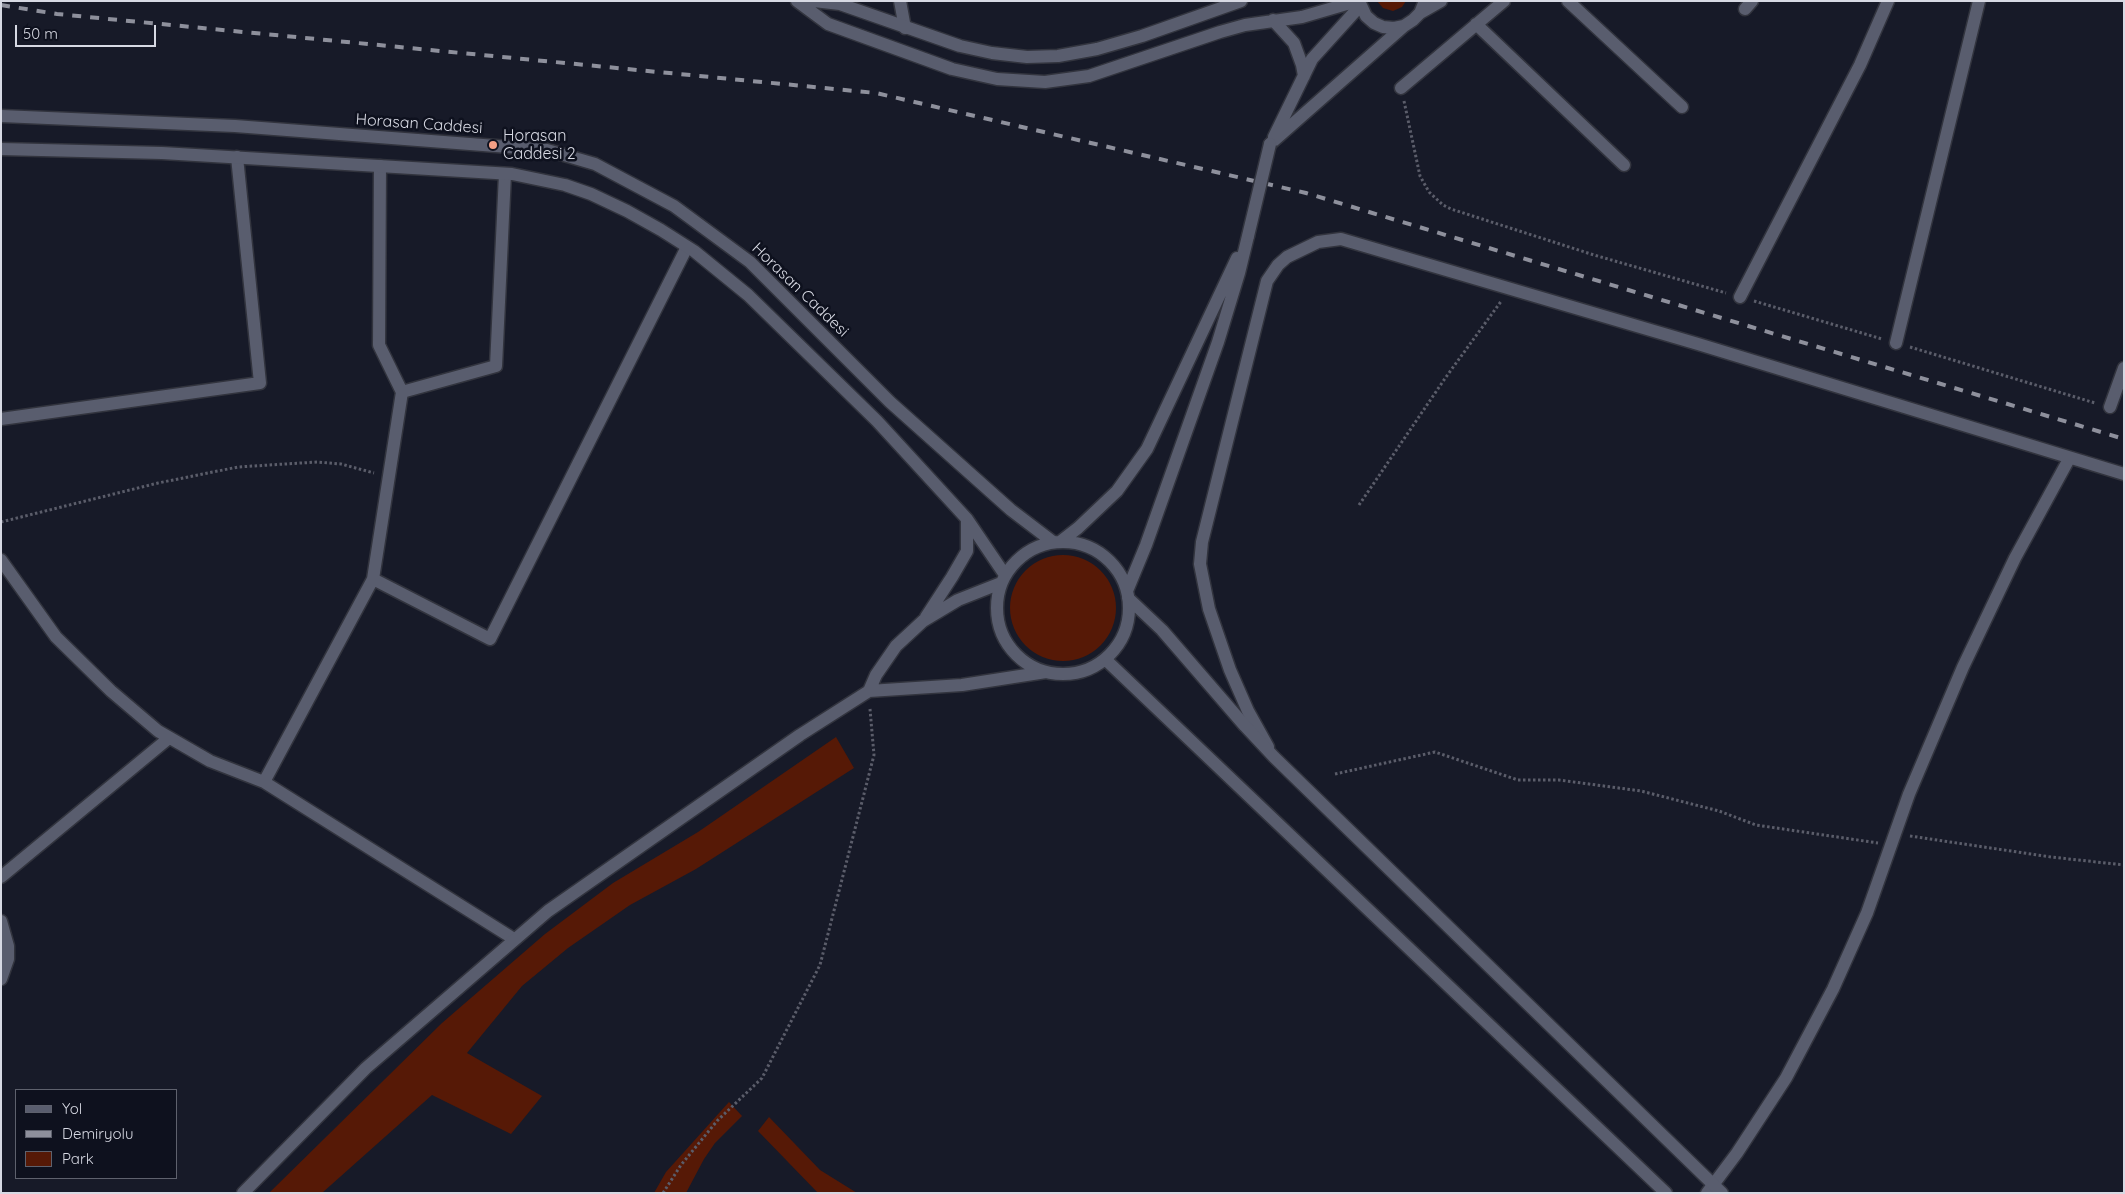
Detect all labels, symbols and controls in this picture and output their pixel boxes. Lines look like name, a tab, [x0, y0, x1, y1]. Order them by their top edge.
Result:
scale bar	[18, 15, 159, 47]
text: 50 m	[23, 24, 58, 43]
street label: Horasan Caddesi	[355, 110, 483, 138]
place label: Horasan Caddesi 2	[503, 126, 576, 164]
marker: Horasan Caddesi 2	[487, 139, 499, 151]
street label: Horasan Caddesi	[748, 239, 852, 341]
legend	[15, 1089, 178, 1179]
text: Yol	[62, 1099, 82, 1118]
text: Demiryolu	[62, 1124, 133, 1143]
text: Park	[62, 1149, 94, 1168]

